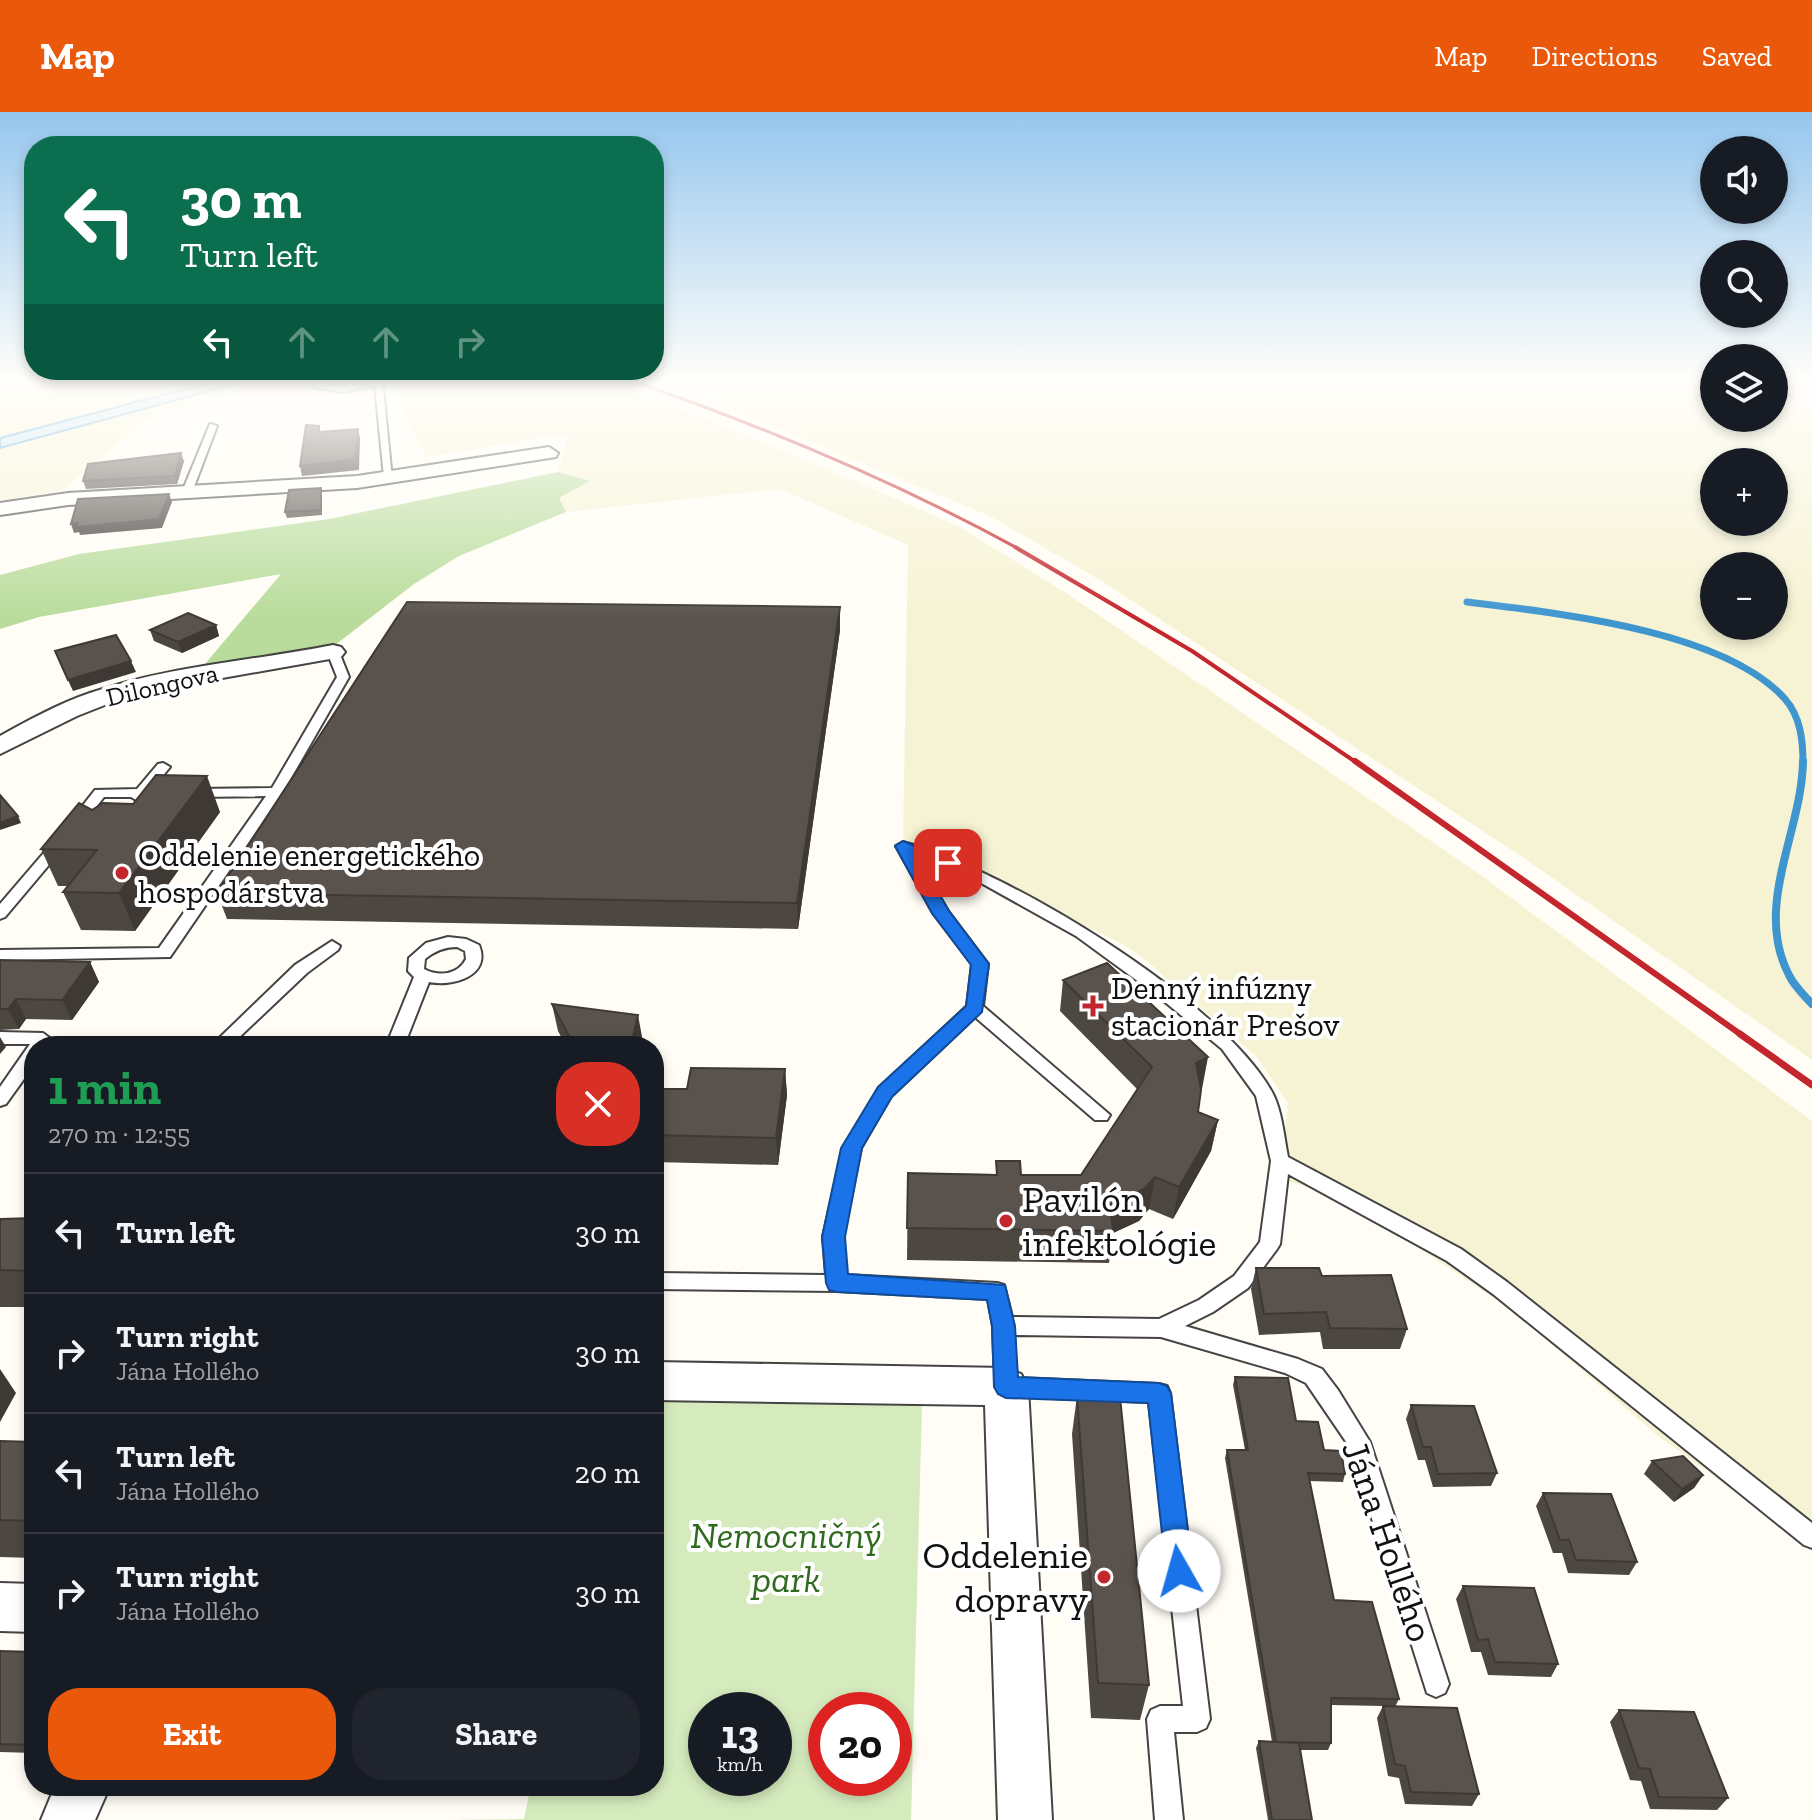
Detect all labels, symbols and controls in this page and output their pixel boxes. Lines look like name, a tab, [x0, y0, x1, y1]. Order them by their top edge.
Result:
text: Map	[40, 33, 115, 79]
text: Map	[1434, 40, 1487, 73]
text: Directions	[1531, 40, 1658, 73]
text: Saved	[1702, 40, 1772, 73]
map controls	[1700, 136, 1788, 640]
button: sound	[1700, 136, 1788, 224]
text: 30 m	[180, 165, 302, 232]
icon: left	[48, 168, 152, 272]
text: Turn left	[180, 233, 318, 276]
button: search	[1700, 240, 1788, 328]
icon: left	[196, 320, 240, 364]
icon: ahead	[280, 320, 324, 364]
icon: ahead	[364, 320, 408, 364]
icon: right	[448, 320, 492, 364]
button: layers	[1700, 344, 1788, 432]
button: +	[1700, 448, 1788, 536]
button: −	[1700, 552, 1788, 640]
street label: Dilongova	[103, 657, 221, 713]
pin	[914, 829, 982, 897]
place label: Oddelenie energetického hospodárstva	[138, 836, 480, 911]
icon: arrive	[926, 841, 970, 885]
marker: Oddelenie energetického hospodárstva	[113, 864, 131, 882]
place label: Denný infúzny stacionár Prešov	[1111, 969, 1340, 1044]
marker: Denný infúzny stacionár Prešov	[1082, 995, 1104, 1017]
text: 1 min	[48, 1059, 161, 1116]
button: close	[556, 1062, 640, 1146]
text: 270 m · 12:55	[48, 1118, 190, 1150]
place label: Pavilón infektológie	[1022, 1176, 1216, 1266]
icon: left	[48, 1211, 92, 1255]
marker: Pavilón infektológie	[997, 1212, 1015, 1230]
text: Turn left	[116, 1215, 235, 1251]
text: 30 m	[575, 1215, 640, 1251]
text: Turn right	[116, 1319, 258, 1355]
icon: right	[48, 1331, 92, 1375]
text: 30 m	[575, 1335, 640, 1371]
text: Jána Hollého	[116, 1355, 259, 1387]
street label: Jána Hollého	[1332, 1434, 1444, 1648]
text: Turn left	[116, 1439, 235, 1475]
icon: left	[48, 1451, 92, 1495]
text: 20 m	[575, 1455, 640, 1491]
text: Jána Hollého	[116, 1475, 259, 1507]
park label: Nemocničný park	[690, 1512, 882, 1602]
position arrow	[1137, 1529, 1221, 1613]
place label: Oddelenie dopravy	[922, 1532, 1089, 1622]
text: Turn right	[116, 1559, 258, 1595]
marker: Oddelenie dopravy	[1095, 1568, 1113, 1586]
icon: right	[48, 1571, 92, 1615]
text: 30 m	[575, 1575, 640, 1611]
text: Jána Hollého	[116, 1595, 259, 1627]
button: Exit	[48, 1688, 336, 1780]
button: Share	[352, 1688, 640, 1780]
speed limit sign: 20	[808, 1692, 912, 1796]
text: 13	[721, 1710, 759, 1758]
text: km/h	[717, 1752, 763, 1776]

